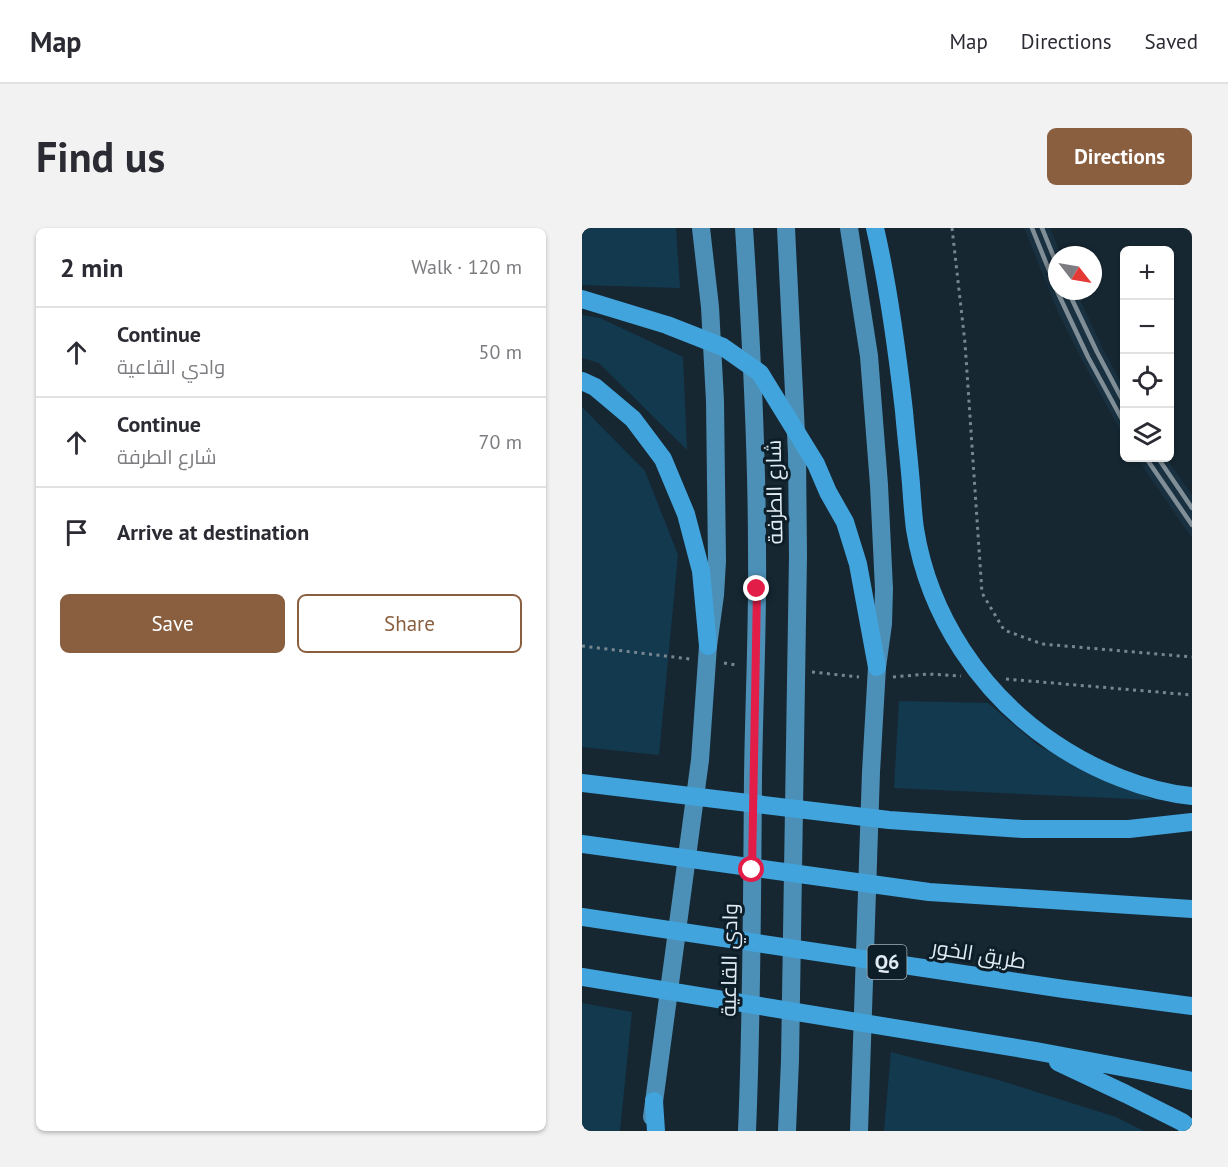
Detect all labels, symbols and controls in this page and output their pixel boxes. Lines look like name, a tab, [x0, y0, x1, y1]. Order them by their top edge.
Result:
text: Map	[30, 23, 81, 60]
text: Map	[949, 28, 988, 55]
text: Directions	[1021, 28, 1112, 55]
text: Saved	[1145, 28, 1198, 55]
button: Directions	[1047, 128, 1192, 185]
text: Find us	[36, 129, 165, 184]
north arrow	[1048, 246, 1102, 300]
map controls	[1120, 246, 1174, 462]
button: +	[1120, 246, 1174, 300]
text: 2 min	[60, 251, 123, 284]
text: Walk · 120 m	[411, 254, 522, 280]
button: −	[1120, 300, 1174, 354]
text: Continue	[117, 320, 201, 348]
icon: ahead	[60, 336, 93, 369]
text: 50 m	[479, 339, 522, 365]
text: وادي القاعية	[117, 354, 225, 380]
button: locate	[1120, 354, 1174, 408]
button: layers	[1120, 408, 1174, 462]
text: Continue	[117, 410, 201, 438]
icon: ahead	[60, 426, 93, 459]
text: 70 m	[479, 429, 522, 455]
street label: شارع الطرفة	[760, 439, 789, 545]
text: شارع الطرفة	[117, 444, 217, 470]
icon: arrive	[60, 516, 93, 549]
text: Arrive at destination	[117, 518, 309, 546]
route end	[743, 575, 769, 601]
button: Save	[60, 594, 285, 653]
button: Share	[297, 594, 522, 653]
route start	[738, 856, 764, 882]
street label: وادي القاعية	[715, 903, 746, 1017]
street label: طريق الخور	[929, 933, 1028, 975]
road number: Q6	[868, 945, 906, 979]

